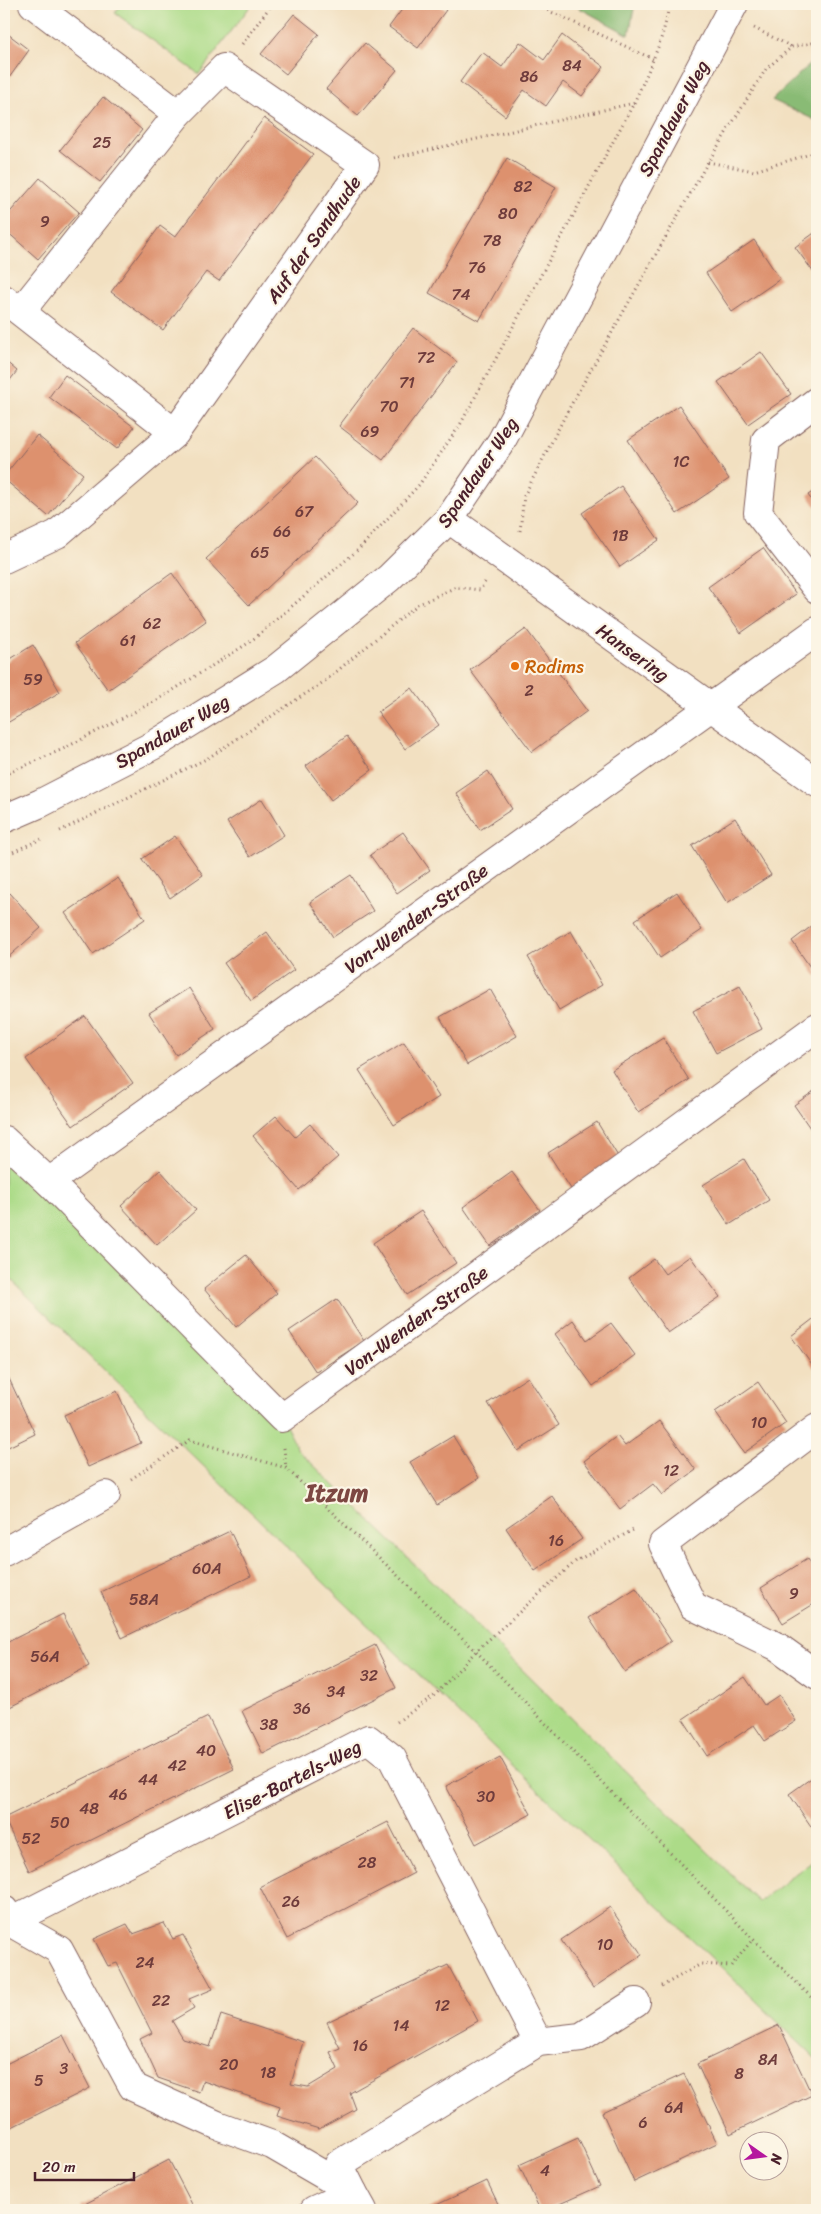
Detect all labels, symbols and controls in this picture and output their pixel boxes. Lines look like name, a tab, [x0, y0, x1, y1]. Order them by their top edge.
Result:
house number: 84	[562, 51, 582, 80]
street label: Spandauer Weg	[629, 54, 718, 182]
house number: 86	[520, 62, 538, 91]
house number: 25	[92, 128, 112, 157]
street label: Auf der Sandhude	[256, 168, 370, 311]
house number: 82	[514, 172, 532, 201]
house number: 80	[498, 199, 518, 228]
house number: 9	[40, 207, 50, 236]
house number: 78	[483, 226, 502, 255]
house number: 76	[468, 253, 486, 282]
house number: 74	[451, 280, 471, 309]
house number: 72	[417, 343, 435, 372]
house number: 71	[399, 368, 415, 397]
house number: 70	[379, 392, 399, 421]
street label: Spandauer Weg	[428, 410, 527, 535]
house number: 69	[361, 417, 380, 446]
house number: 1C	[673, 447, 689, 476]
house number: 67	[295, 497, 314, 526]
house number: 66	[273, 517, 291, 546]
house number: 1B	[612, 521, 628, 550]
house number: 65	[251, 538, 270, 567]
house number: 62	[143, 609, 161, 638]
street label: Hansering	[589, 614, 677, 691]
house number: 61	[120, 626, 136, 655]
place label: Rodims	[525, 650, 584, 683]
marker: Rodims	[509, 660, 521, 672]
house number: 59	[23, 665, 43, 694]
house number: 2	[524, 676, 534, 705]
street label: Spandauer Weg	[109, 685, 236, 778]
street label: Von-Wenden-Straße	[337, 854, 496, 982]
street label: Von-Wenden-Straße	[337, 1256, 496, 1384]
house number: 10	[751, 1408, 767, 1437]
house number: 12	[663, 1456, 679, 1485]
district label: Itzum	[304, 1472, 368, 1514]
house number: 16	[548, 1526, 564, 1555]
house number: 60A	[192, 1554, 222, 1583]
house number: 9	[789, 1579, 799, 1608]
house number: 58A	[129, 1585, 159, 1614]
house number: 56A	[30, 1642, 60, 1671]
house number: 32	[360, 1661, 378, 1690]
house number: 34	[327, 1677, 345, 1706]
house number: 36	[293, 1694, 311, 1723]
house number: 38	[260, 1710, 279, 1739]
street label: Elise-Bartels-Weg	[217, 1730, 368, 1829]
house number: 40	[196, 1736, 216, 1765]
house number: 42	[167, 1751, 187, 1780]
house number: 44	[138, 1765, 158, 1794]
house number: 46	[108, 1780, 128, 1809]
house number: 30	[477, 1782, 495, 1811]
house number: 48	[79, 1794, 99, 1823]
house number: 50	[50, 1808, 70, 1837]
house number: 52	[21, 1824, 41, 1853]
house number: 28	[358, 1848, 377, 1877]
house number: 26	[282, 1887, 300, 1916]
house number: 10	[597, 1930, 613, 1959]
house number: 24	[135, 1948, 155, 1977]
house number: 22	[152, 1986, 170, 2015]
house number: 12	[434, 1991, 450, 2020]
house number: 14	[393, 2011, 409, 2040]
house number: 16	[352, 2031, 368, 2060]
house number: 8A	[758, 2045, 778, 2074]
house number: 20	[219, 2050, 239, 2079]
house number: 3	[60, 2054, 69, 2083]
house number: 18	[260, 2058, 277, 2087]
house number: 8	[734, 2059, 744, 2088]
house number: 5	[34, 2066, 44, 2095]
house number: 6A	[664, 2093, 684, 2122]
house number: 6	[638, 2108, 648, 2137]
north arrow	[738, 2132, 788, 2182]
scale bar	[35, 2149, 134, 2181]
text: N	[763, 2150, 790, 2167]
text: 20 m	[42, 2154, 76, 2180]
house number: 4	[540, 2156, 550, 2185]

